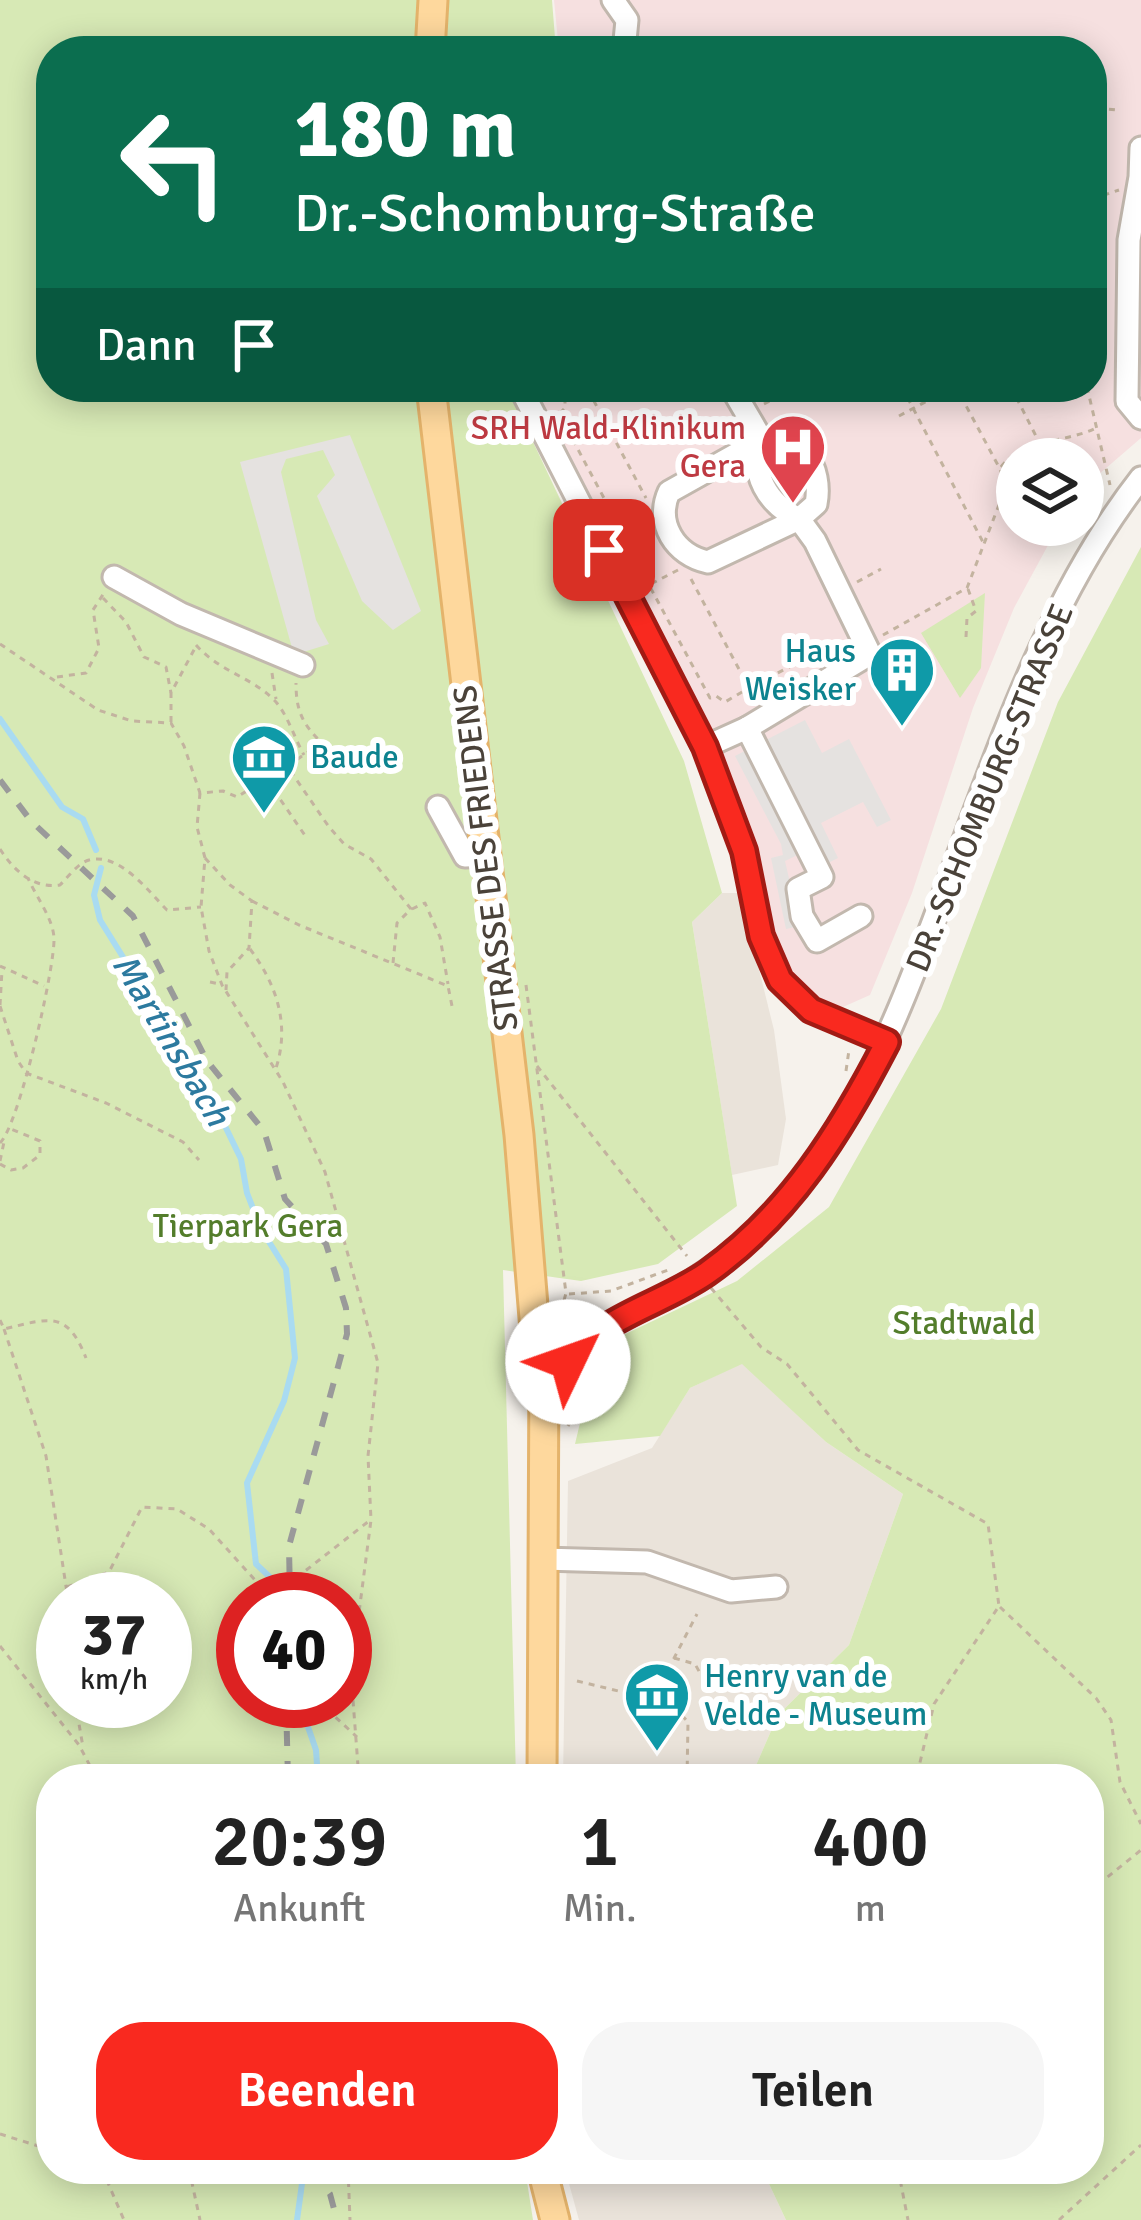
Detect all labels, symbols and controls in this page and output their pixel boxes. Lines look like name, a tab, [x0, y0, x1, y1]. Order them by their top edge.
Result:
text: 180 m	[294, 77, 516, 181]
icon: left	[96, 84, 252, 240]
text: Dr.-Schomburg-Straße	[294, 180, 816, 247]
icon: arrive	[221, 312, 287, 378]
text: Dann	[96, 318, 197, 373]
place label: SRH Wald-Klinikum Gera	[471, 408, 746, 487]
hospital icon: SRH Wald-Klinikum Gera	[758, 412, 828, 506]
map controls	[996, 438, 1104, 546]
button: layers	[996, 438, 1104, 546]
pin	[553, 499, 655, 601]
icon: arrive	[571, 517, 637, 583]
street label: DR.-SCHOMBURG-STRASSE	[897, 598, 1083, 978]
place label: Haus Weisker	[745, 631, 856, 710]
building icon: Haus Weisker	[867, 635, 937, 729]
street label: STRASSE DES FRIEDENS	[444, 683, 528, 1033]
museum icon: Baude	[229, 722, 299, 816]
place label: Baude	[310, 737, 399, 778]
water label: Martinsbach	[102, 946, 241, 1136]
park label: Tierpark Gera	[153, 1206, 343, 1247]
position arrow	[505, 1299, 631, 1425]
park label: Stadtwald	[893, 1303, 1036, 1344]
speed limit sign: 40	[216, 1572, 372, 1728]
text: 37	[82, 1598, 146, 1672]
place label: Henry van de Velde - Museum	[704, 1656, 927, 1735]
museum icon: Henry van de Velde - Museum	[622, 1660, 692, 1754]
text: km/h	[80, 1661, 148, 1698]
text: 20:39	[211, 1797, 387, 1886]
text: 1	[580, 1797, 619, 1886]
text: 400	[812, 1797, 929, 1886]
text: Ankunft	[233, 1884, 365, 1932]
text: Min.	[563, 1884, 636, 1932]
text: m	[855, 1884, 886, 1932]
button: Beenden	[96, 2022, 558, 2160]
button: Teilen	[582, 2022, 1044, 2160]

